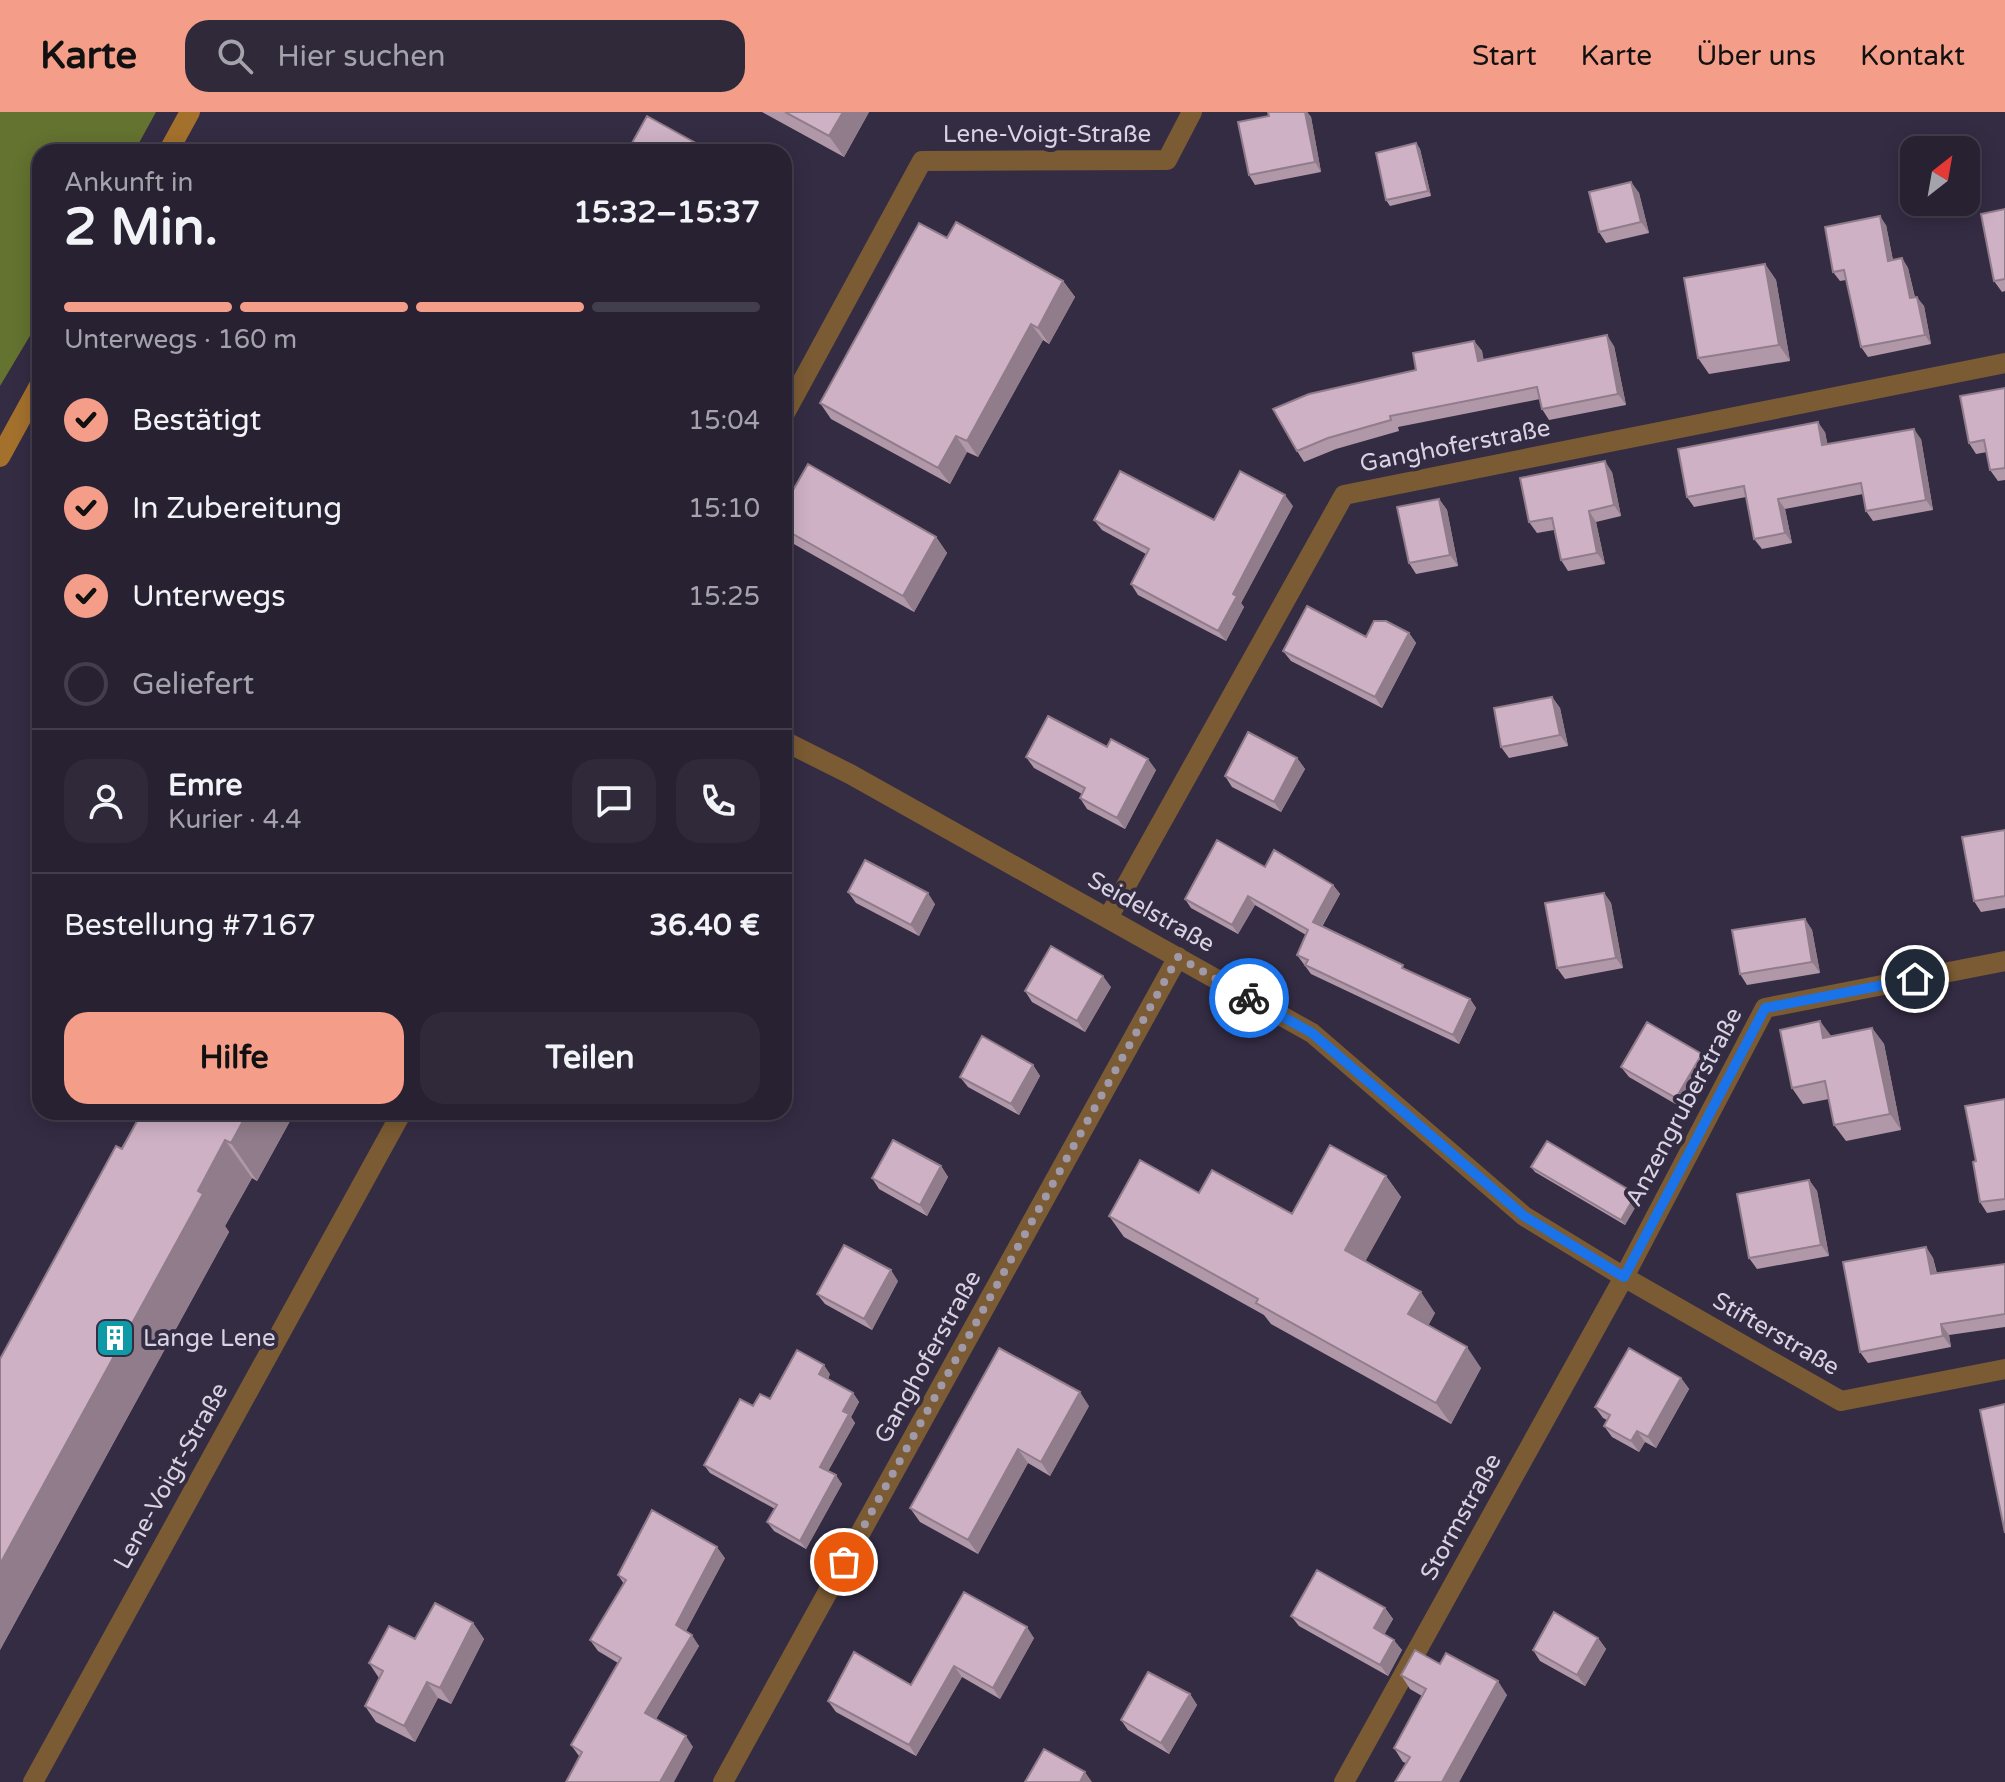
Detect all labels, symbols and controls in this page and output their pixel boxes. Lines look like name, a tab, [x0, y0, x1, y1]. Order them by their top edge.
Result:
search box	[185, 20, 745, 92]
text: Karte	[40, 33, 137, 79]
icon: search	[213, 34, 257, 78]
text: Hier suchen	[277, 38, 445, 75]
text: Start	[1472, 39, 1537, 73]
text: Karte	[1581, 39, 1652, 73]
text: Über uns	[1696, 39, 1816, 73]
text: Kontakt	[1860, 39, 1965, 73]
street label: Lene-Voigt-Straße	[943, 120, 1151, 149]
north arrow	[1900, 136, 1980, 216]
map controls	[1900, 136, 1980, 216]
text: Ankunft in	[64, 167, 193, 198]
text: 15:32–15:37	[573, 194, 760, 231]
text: 2 Min.	[64, 196, 218, 259]
text: Unterwegs · 160 m	[64, 324, 297, 355]
icon: check	[64, 398, 108, 442]
text: Bestätigt	[132, 402, 261, 439]
text: 15:04	[688, 405, 760, 436]
street label: Ganghoferstraße	[1357, 413, 1553, 479]
icon: check	[64, 486, 108, 530]
text: In Zubereitung	[132, 490, 342, 527]
text: 15:10	[688, 493, 760, 524]
icon: check	[64, 574, 108, 618]
text: Unterwegs	[132, 578, 286, 615]
text: 15:25	[688, 581, 760, 612]
text: Geliefert	[132, 666, 254, 703]
button: person	[64, 759, 148, 843]
button: chat	[572, 759, 656, 843]
button: phone	[676, 759, 760, 843]
text: Emre	[168, 767, 243, 804]
text: Kurier · 4.4	[168, 804, 302, 835]
street label: Seidelstraße	[1083, 865, 1219, 959]
text: Bestellung #7167	[64, 907, 316, 944]
text: 36.40 €	[649, 907, 760, 944]
pin	[1881, 945, 1949, 1013]
icon: home	[1893, 957, 1937, 1001]
courier	[1209, 958, 1289, 1038]
icon: bike	[1227, 976, 1271, 1020]
street label: Anzengruberstraße	[1619, 1003, 1749, 1211]
button: Hilfe	[64, 1012, 404, 1104]
button: Teilen	[420, 1012, 760, 1104]
street label: Ganghoferstraße	[868, 1265, 988, 1449]
street label: Stifterstraße	[1707, 1286, 1845, 1382]
building icon: Lange Lene	[94, 1317, 136, 1359]
place label: Lange Lene	[143, 1324, 276, 1353]
street label: Lene-Voigt-Straße	[108, 1378, 234, 1574]
street label: Stormstraße	[1414, 1449, 1508, 1585]
pin	[810, 1528, 878, 1596]
icon: bag	[822, 1540, 866, 1584]

